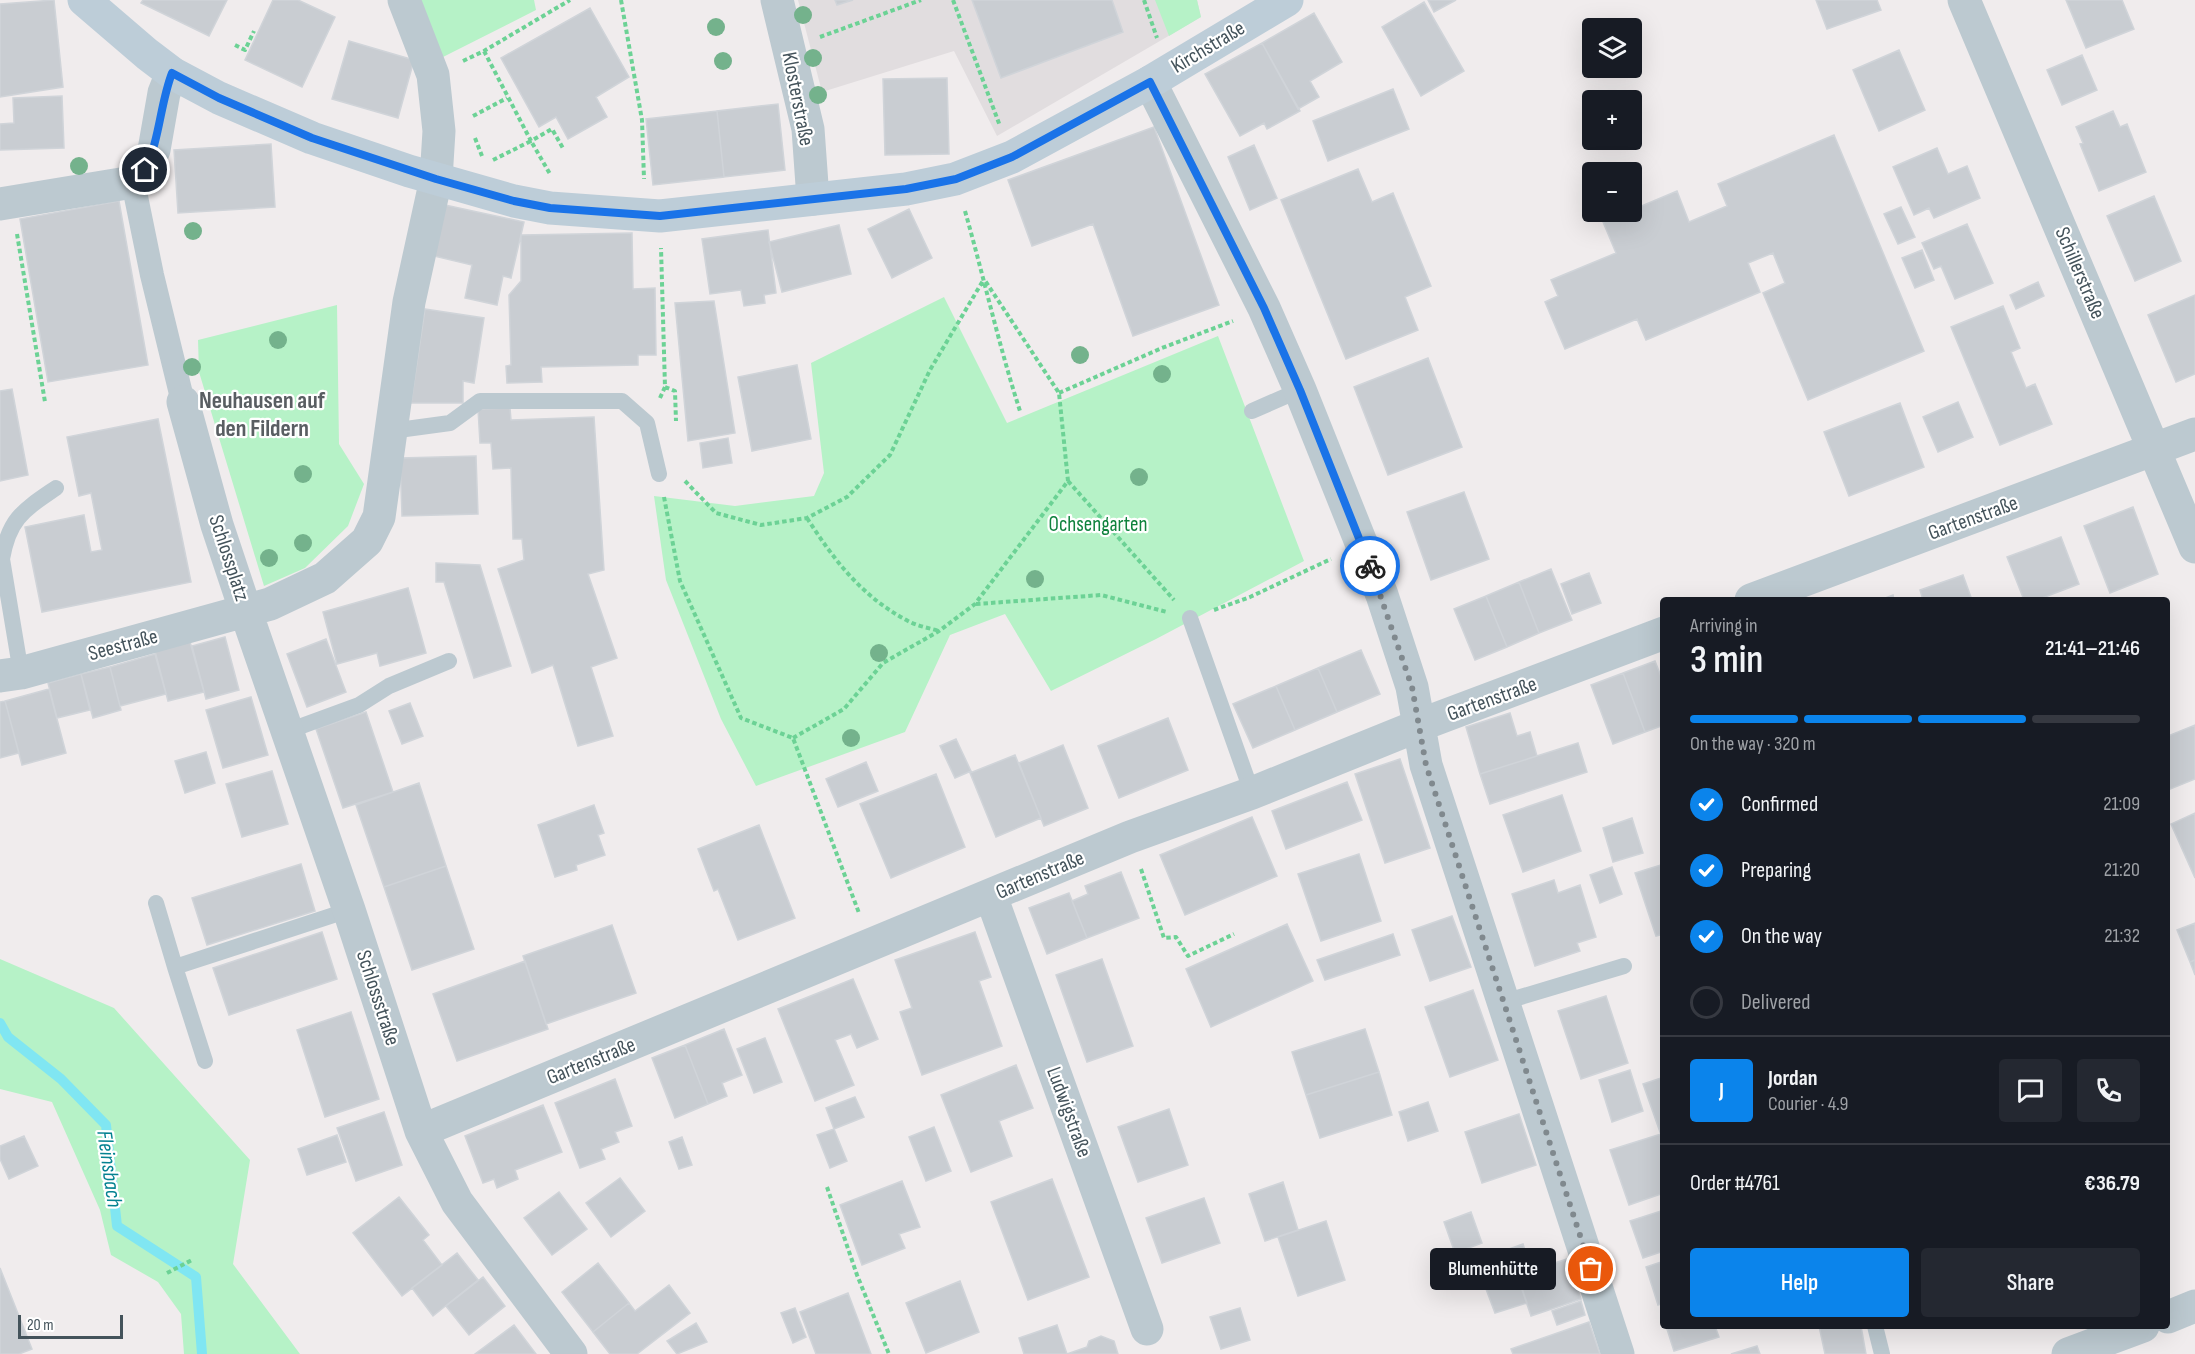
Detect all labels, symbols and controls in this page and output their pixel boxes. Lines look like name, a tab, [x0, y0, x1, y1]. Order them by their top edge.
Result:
street label: Kirchstraße	[1167, 15, 1249, 79]
map controls	[1582, 18, 1642, 222]
button: layers	[1582, 18, 1642, 78]
street label: Klosterstraße	[777, 50, 819, 148]
button: +	[1582, 90, 1642, 150]
pin	[119, 144, 170, 195]
icon: home	[128, 153, 161, 186]
button: −	[1582, 162, 1642, 222]
street label: Schillerstraße	[2049, 223, 2111, 323]
district label: Neuhausen auf den Fildern	[199, 386, 326, 443]
street label: Gartenstraße	[1925, 490, 2021, 546]
street label: Schlossplatz	[203, 512, 255, 604]
park label: Ochsengarten	[1049, 512, 1147, 537]
courier	[1340, 536, 1400, 596]
icon: bike	[1354, 550, 1387, 583]
text: Arriving in	[1690, 614, 1758, 638]
street label: Seestraße	[86, 624, 160, 666]
text: 21:41–21:46	[2045, 635, 2140, 662]
text: 3 min	[1690, 637, 1763, 684]
street label: Gartenstraße	[1444, 671, 1540, 727]
text: On the way · 320 m	[1690, 732, 1816, 756]
icon: check	[1690, 788, 1723, 821]
text: Confirmed	[1741, 791, 1818, 818]
text: 21:09	[2103, 792, 2140, 816]
street label: Gartenstraße	[992, 845, 1088, 905]
icon: check	[1690, 854, 1723, 887]
text: Preparing	[1741, 857, 1811, 884]
text: 21:20	[2104, 858, 2140, 882]
icon: check	[1690, 920, 1723, 953]
text: On the way	[1741, 923, 1822, 950]
text: 21:32	[2104, 924, 2140, 948]
street label: Schlossstraße	[351, 947, 405, 1049]
text: Delivered	[1741, 989, 1810, 1016]
street label: Gartenstraße	[543, 1032, 639, 1090]
button: chat	[1999, 1059, 2062, 1122]
button: phone	[2077, 1059, 2140, 1122]
street label: Ludwigstraße	[1041, 1063, 1097, 1161]
text: Jordan	[1768, 1065, 1817, 1092]
text: J	[1719, 1077, 1724, 1104]
text: Courier · 4.9	[1768, 1092, 1848, 1116]
water label: Fleinsbach	[90, 1129, 128, 1209]
text: Order #4761	[1690, 1170, 1780, 1197]
text: €36.79	[2084, 1170, 2140, 1197]
pin	[1565, 1243, 1616, 1294]
callout: Blumenhütte	[1429, 1248, 1555, 1290]
button: Help	[1690, 1248, 1909, 1317]
button: Share	[1921, 1248, 2140, 1317]
icon: bag	[1574, 1252, 1607, 1285]
text: Blumenhütte	[1448, 1257, 1538, 1281]
scale bar	[18, 1312, 123, 1340]
text: 20 m	[27, 1316, 54, 1335]

